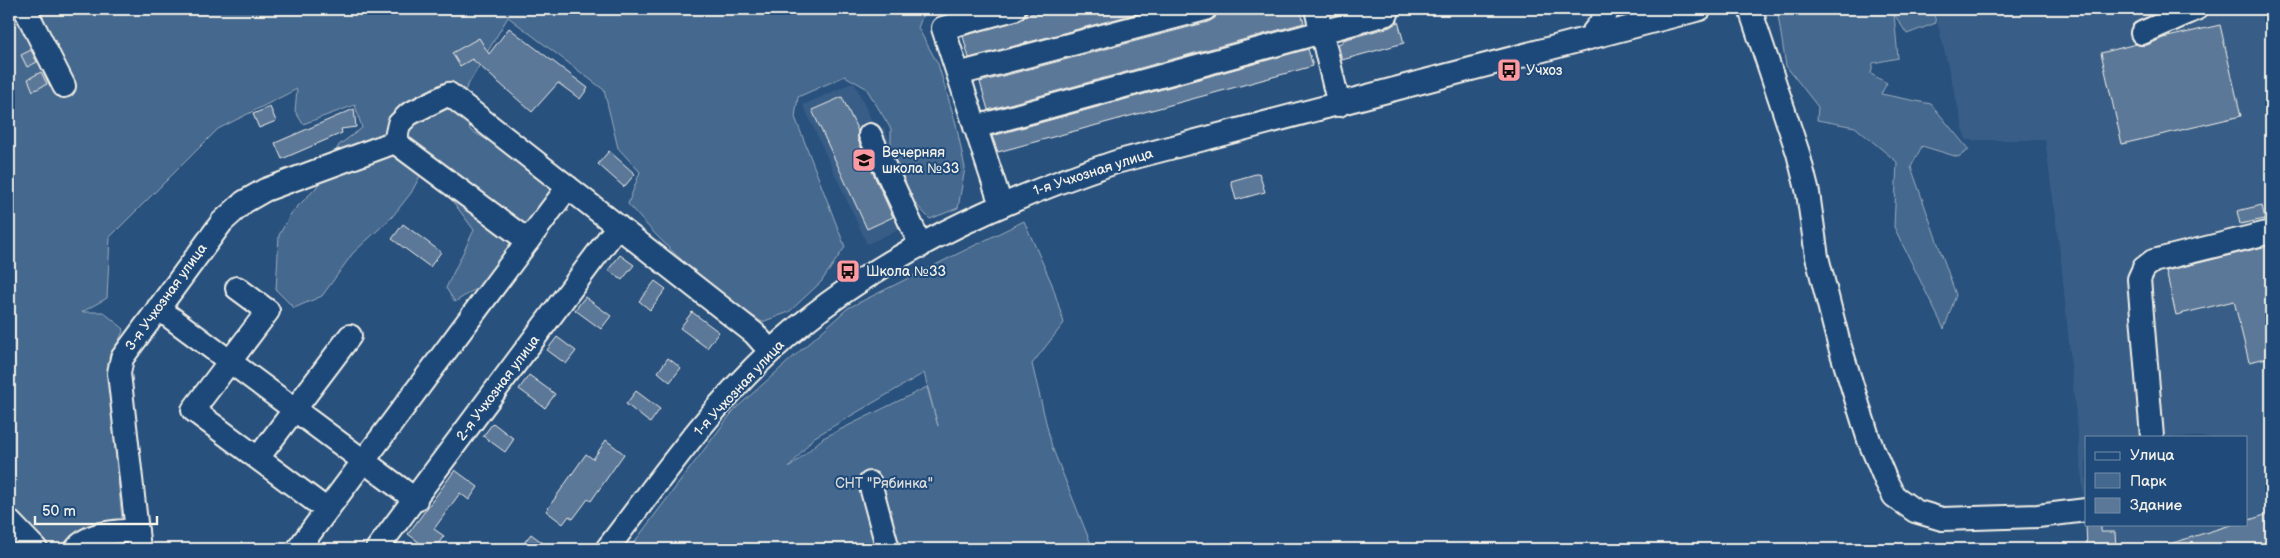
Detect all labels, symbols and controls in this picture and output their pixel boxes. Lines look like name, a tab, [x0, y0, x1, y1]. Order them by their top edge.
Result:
bus stop icon: Учхоз	[1496, 57, 1522, 83]
place label: Учхоз	[1526, 62, 1563, 79]
place label: Вечерняя школа №33	[882, 144, 959, 177]
street label: 1-я Учхозная улица	[1031, 144, 1156, 199]
school or university icon: Вечерняя школа №33	[851, 147, 877, 173]
street label: 3-я Учхозная улица	[121, 240, 211, 354]
bus stop icon: Школа №33	[835, 258, 861, 284]
place label: Школа №33	[866, 263, 946, 280]
street label: 2-я Учхозная улица	[453, 331, 544, 444]
street label: 1-я Учхозная улица	[690, 336, 788, 440]
legend	[2085, 436, 2248, 526]
text: Улица	[2130, 446, 2175, 465]
text: Парк	[2130, 472, 2167, 491]
park label: СНТ "Рябинка"	[835, 475, 933, 492]
scale bar	[35, 493, 158, 525]
text: Здание	[2130, 496, 2182, 515]
text: 50 m	[42, 502, 76, 521]

